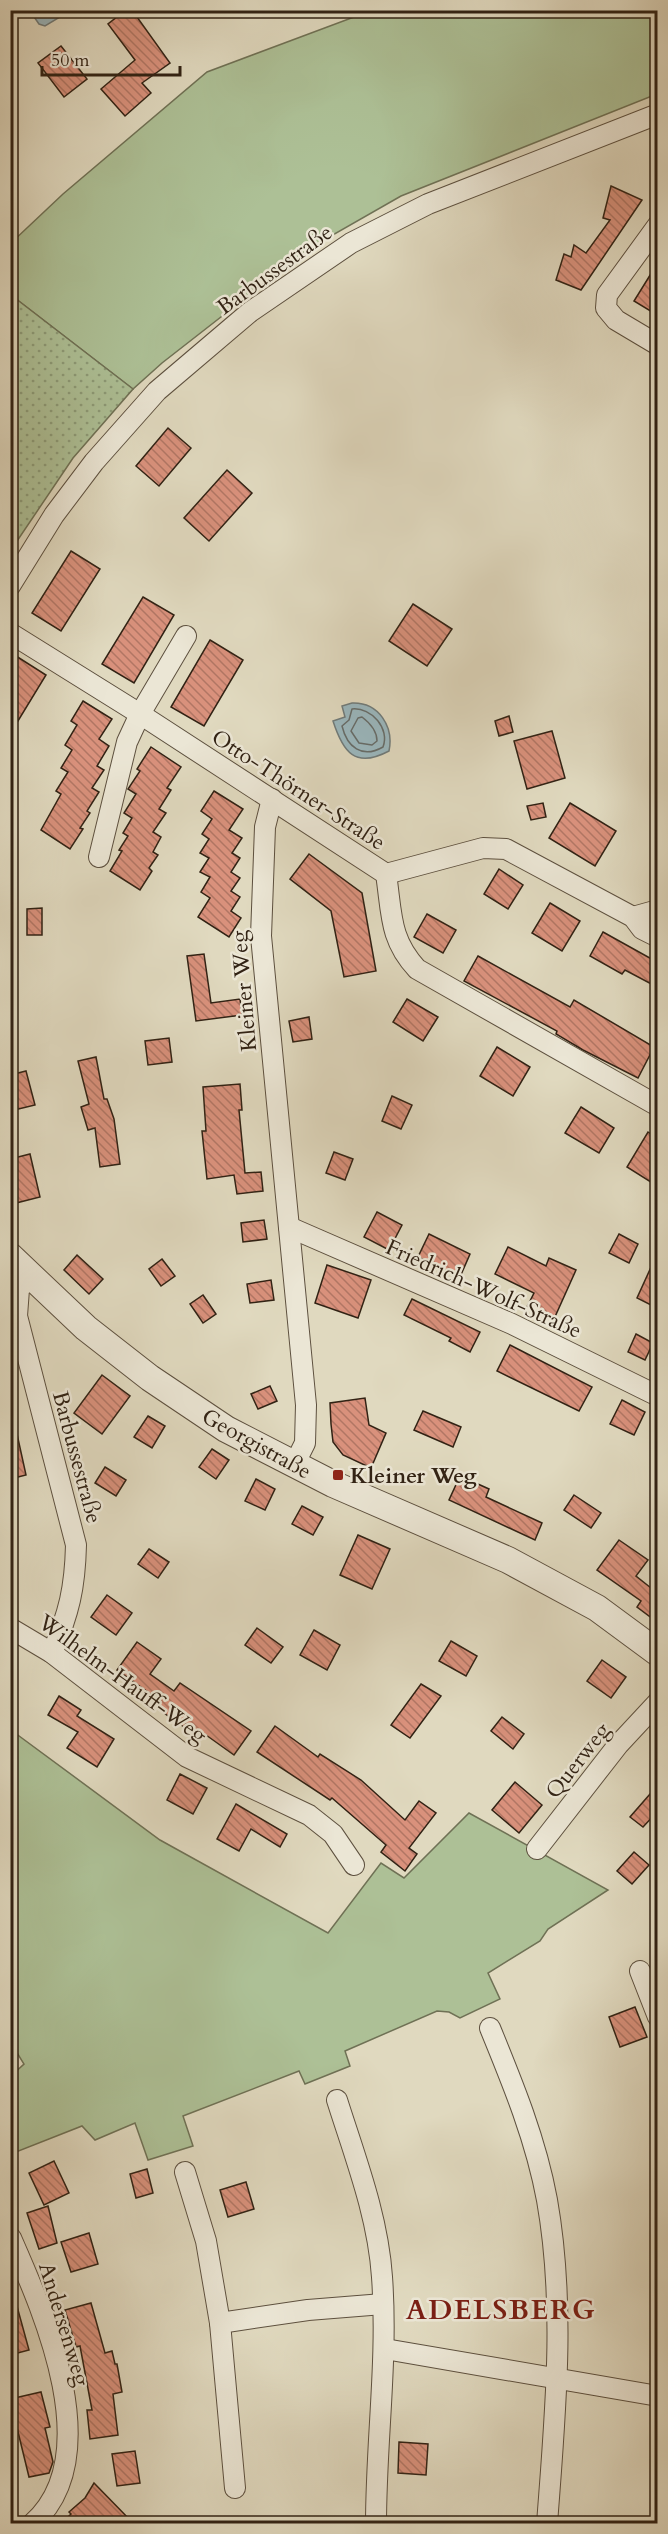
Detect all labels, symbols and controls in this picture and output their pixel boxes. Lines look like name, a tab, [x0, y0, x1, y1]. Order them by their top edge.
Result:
scale bar	[42, 39, 180, 77]
text: 50 m	[51, 48, 90, 73]
street label: Barbussestraße	[211, 218, 338, 322]
street label: Otto-Thörner-Straße	[206, 722, 391, 857]
street label: Kleiner Weg	[224, 929, 264, 1053]
street label: Friedrich-Wolf-Straße	[381, 1232, 586, 1346]
street label: Barbussestraße	[45, 1388, 109, 1527]
street label: Georgistraße	[196, 1401, 317, 1486]
place label: Kleiner Weg	[350, 1461, 477, 1491]
marker: Kleiner Weg	[331, 1468, 345, 1482]
street label: Wilhelm-Hauff-Weg	[31, 1607, 213, 1751]
street label: Querweg	[539, 1716, 617, 1805]
street label: Andersenweg	[31, 2259, 97, 2390]
district label: ADELSBERG	[406, 2291, 596, 2329]

